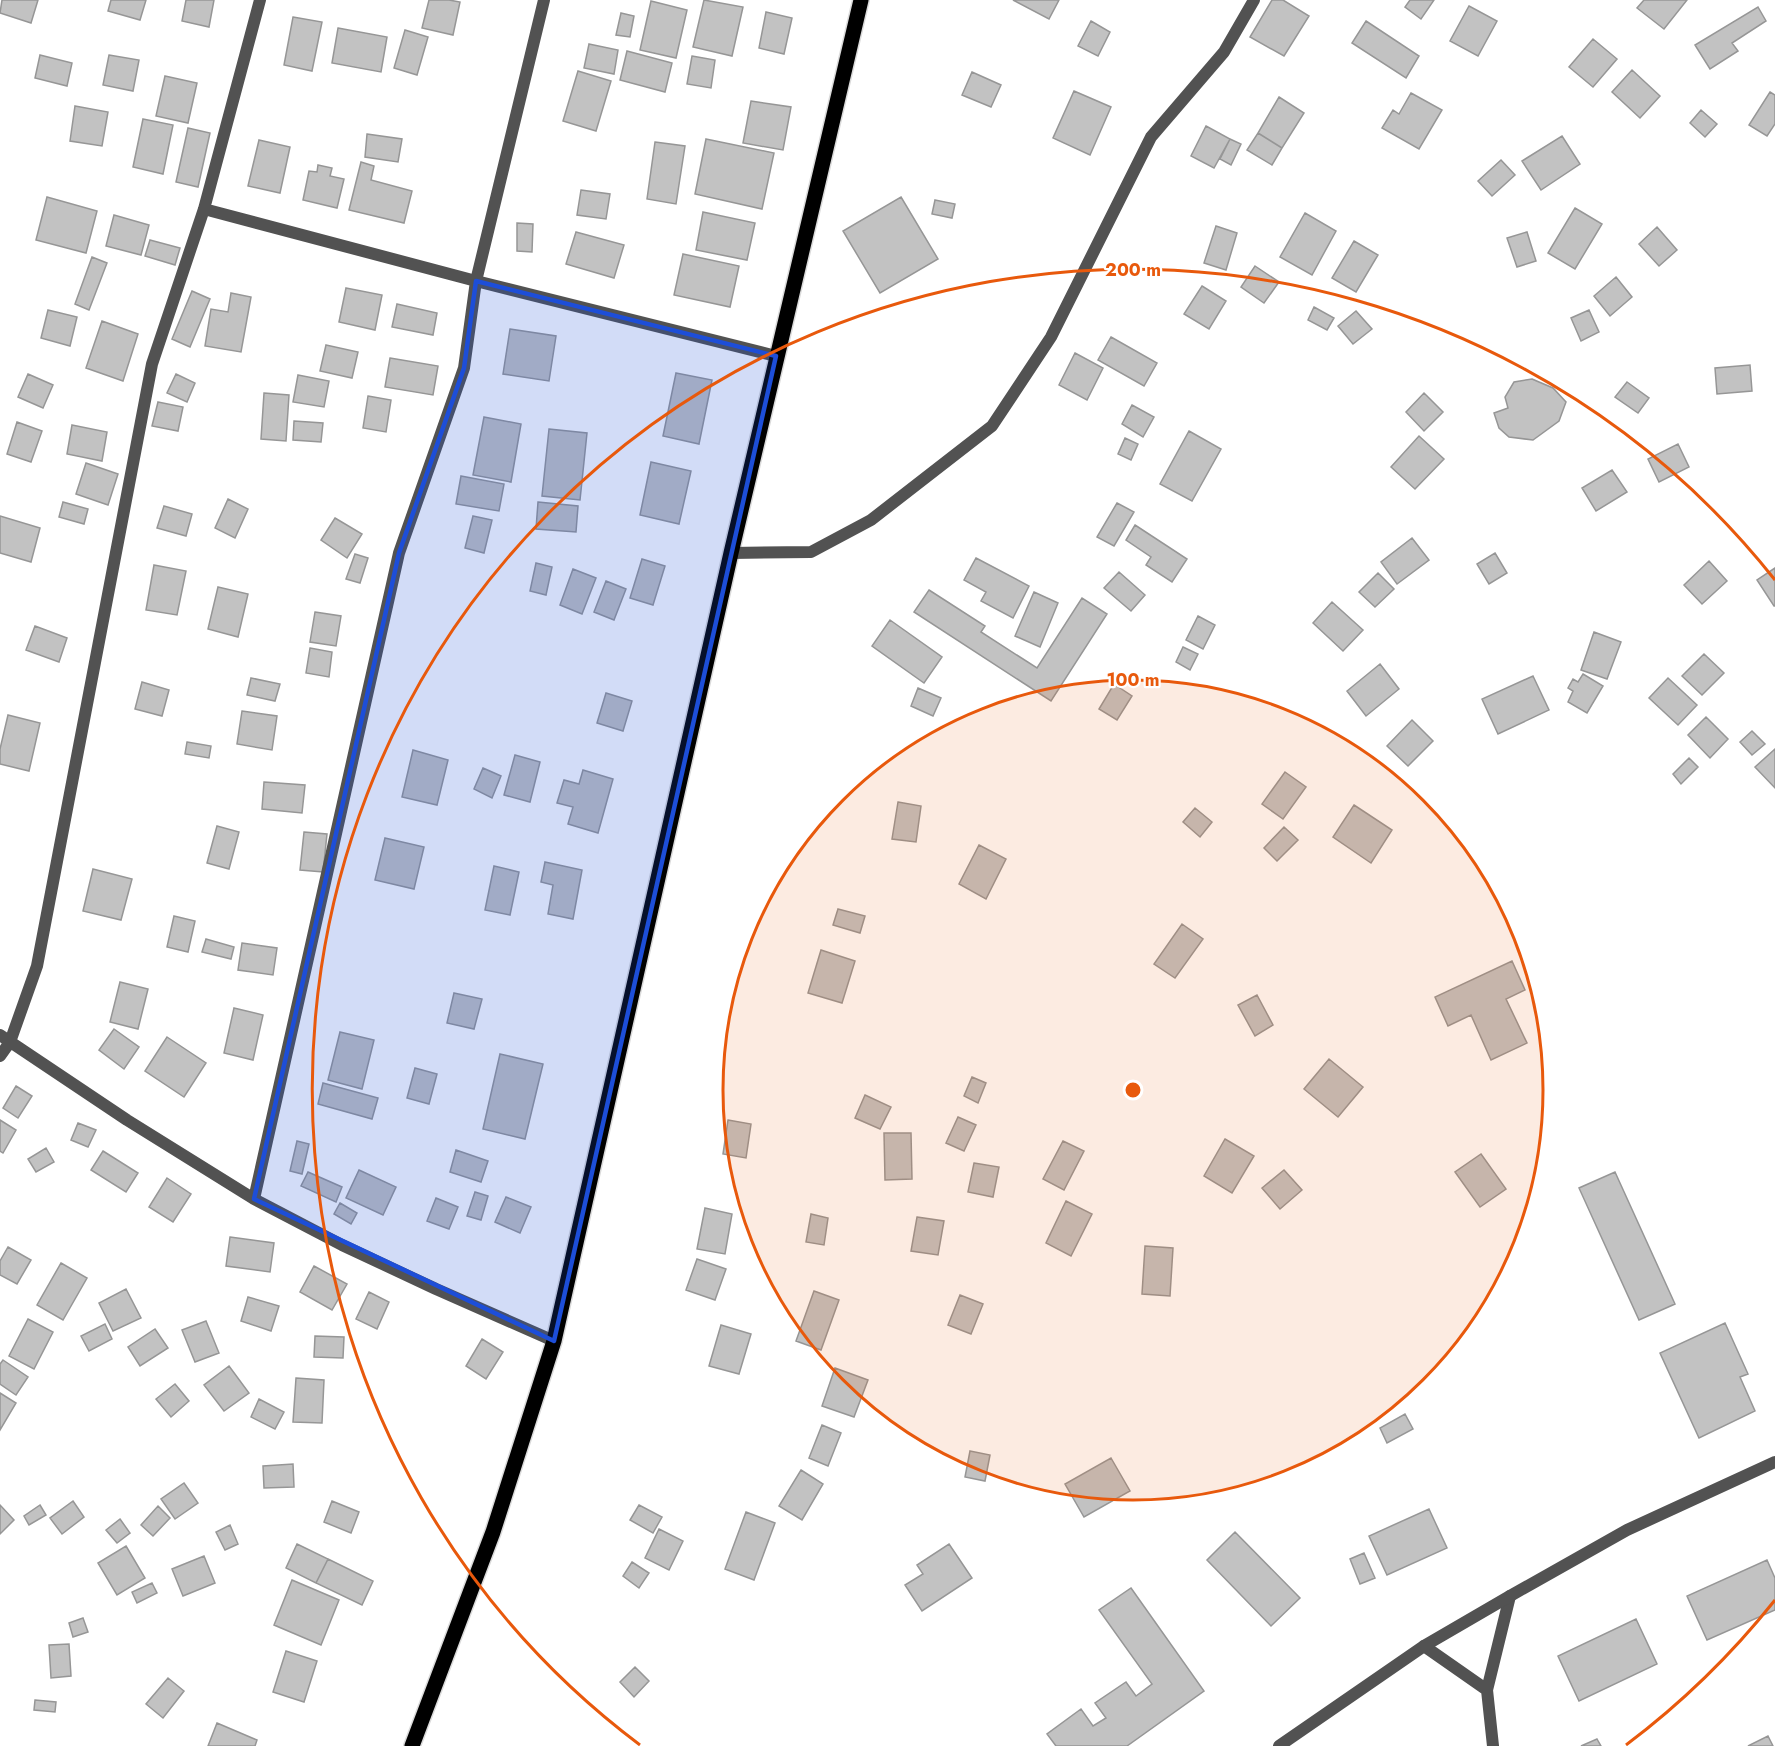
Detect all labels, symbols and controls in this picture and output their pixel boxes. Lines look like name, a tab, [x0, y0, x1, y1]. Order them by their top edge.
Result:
text: 200 m	[1105, 257, 1161, 283]
text: 100 m	[1106, 667, 1160, 693]
centre of rings	[1123, 1080, 1143, 1100]

